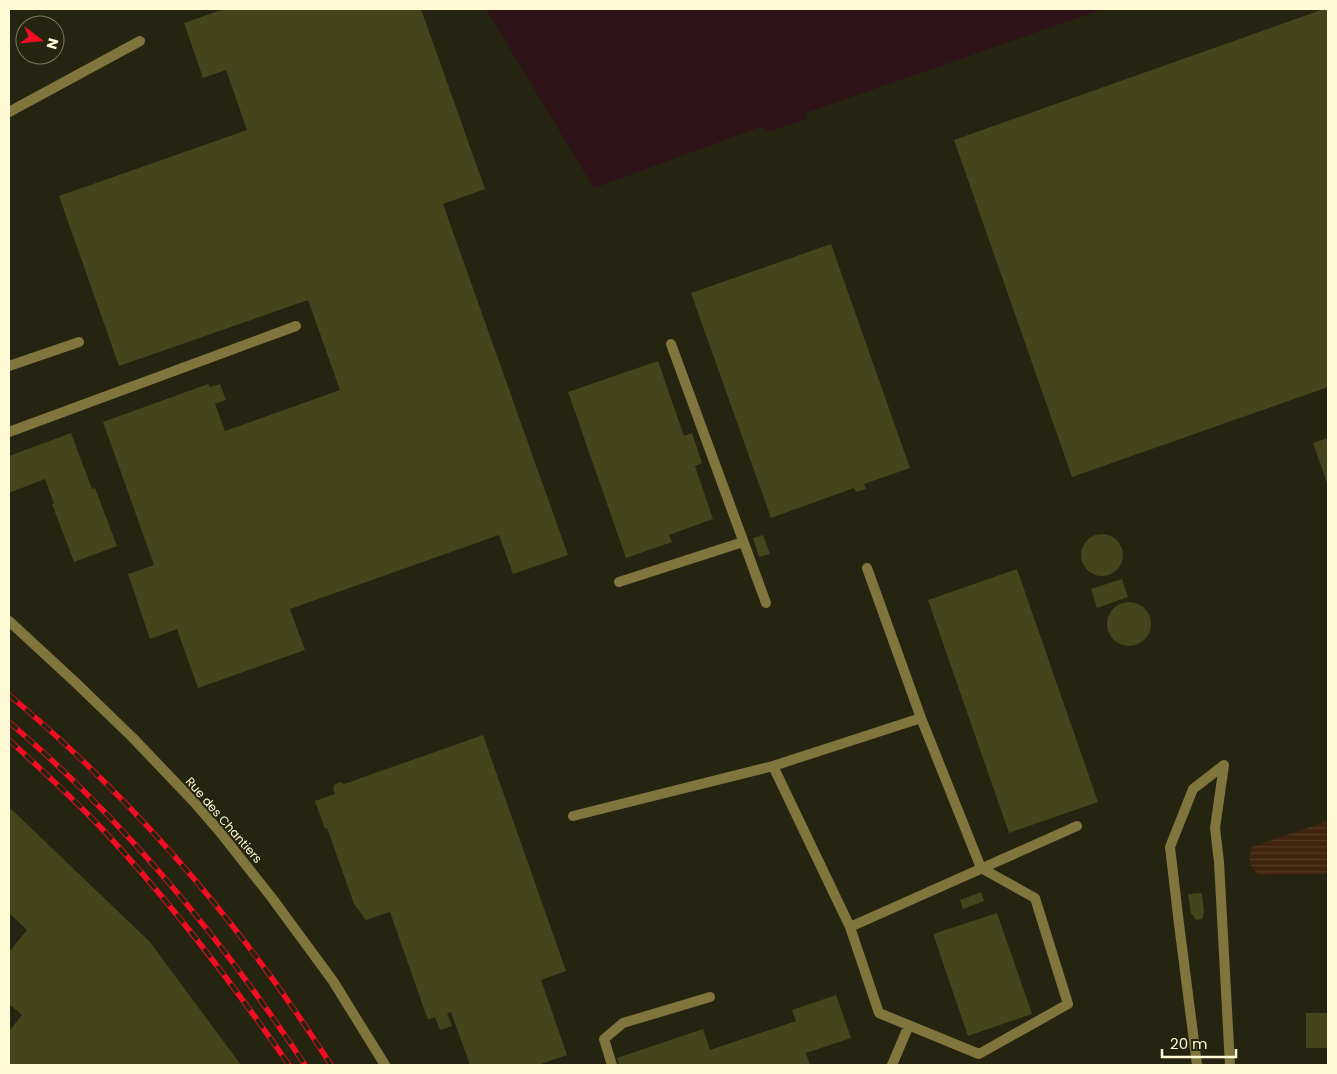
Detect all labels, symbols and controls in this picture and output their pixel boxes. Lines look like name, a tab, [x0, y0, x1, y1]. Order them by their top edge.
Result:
north arrow	[15, 15, 65, 65]
text: N	[41, 36, 64, 51]
street label: Rue des Chantiers	[182, 773, 266, 867]
scale bar	[1162, 1026, 1236, 1058]
text: 20 m	[1170, 1033, 1208, 1054]

